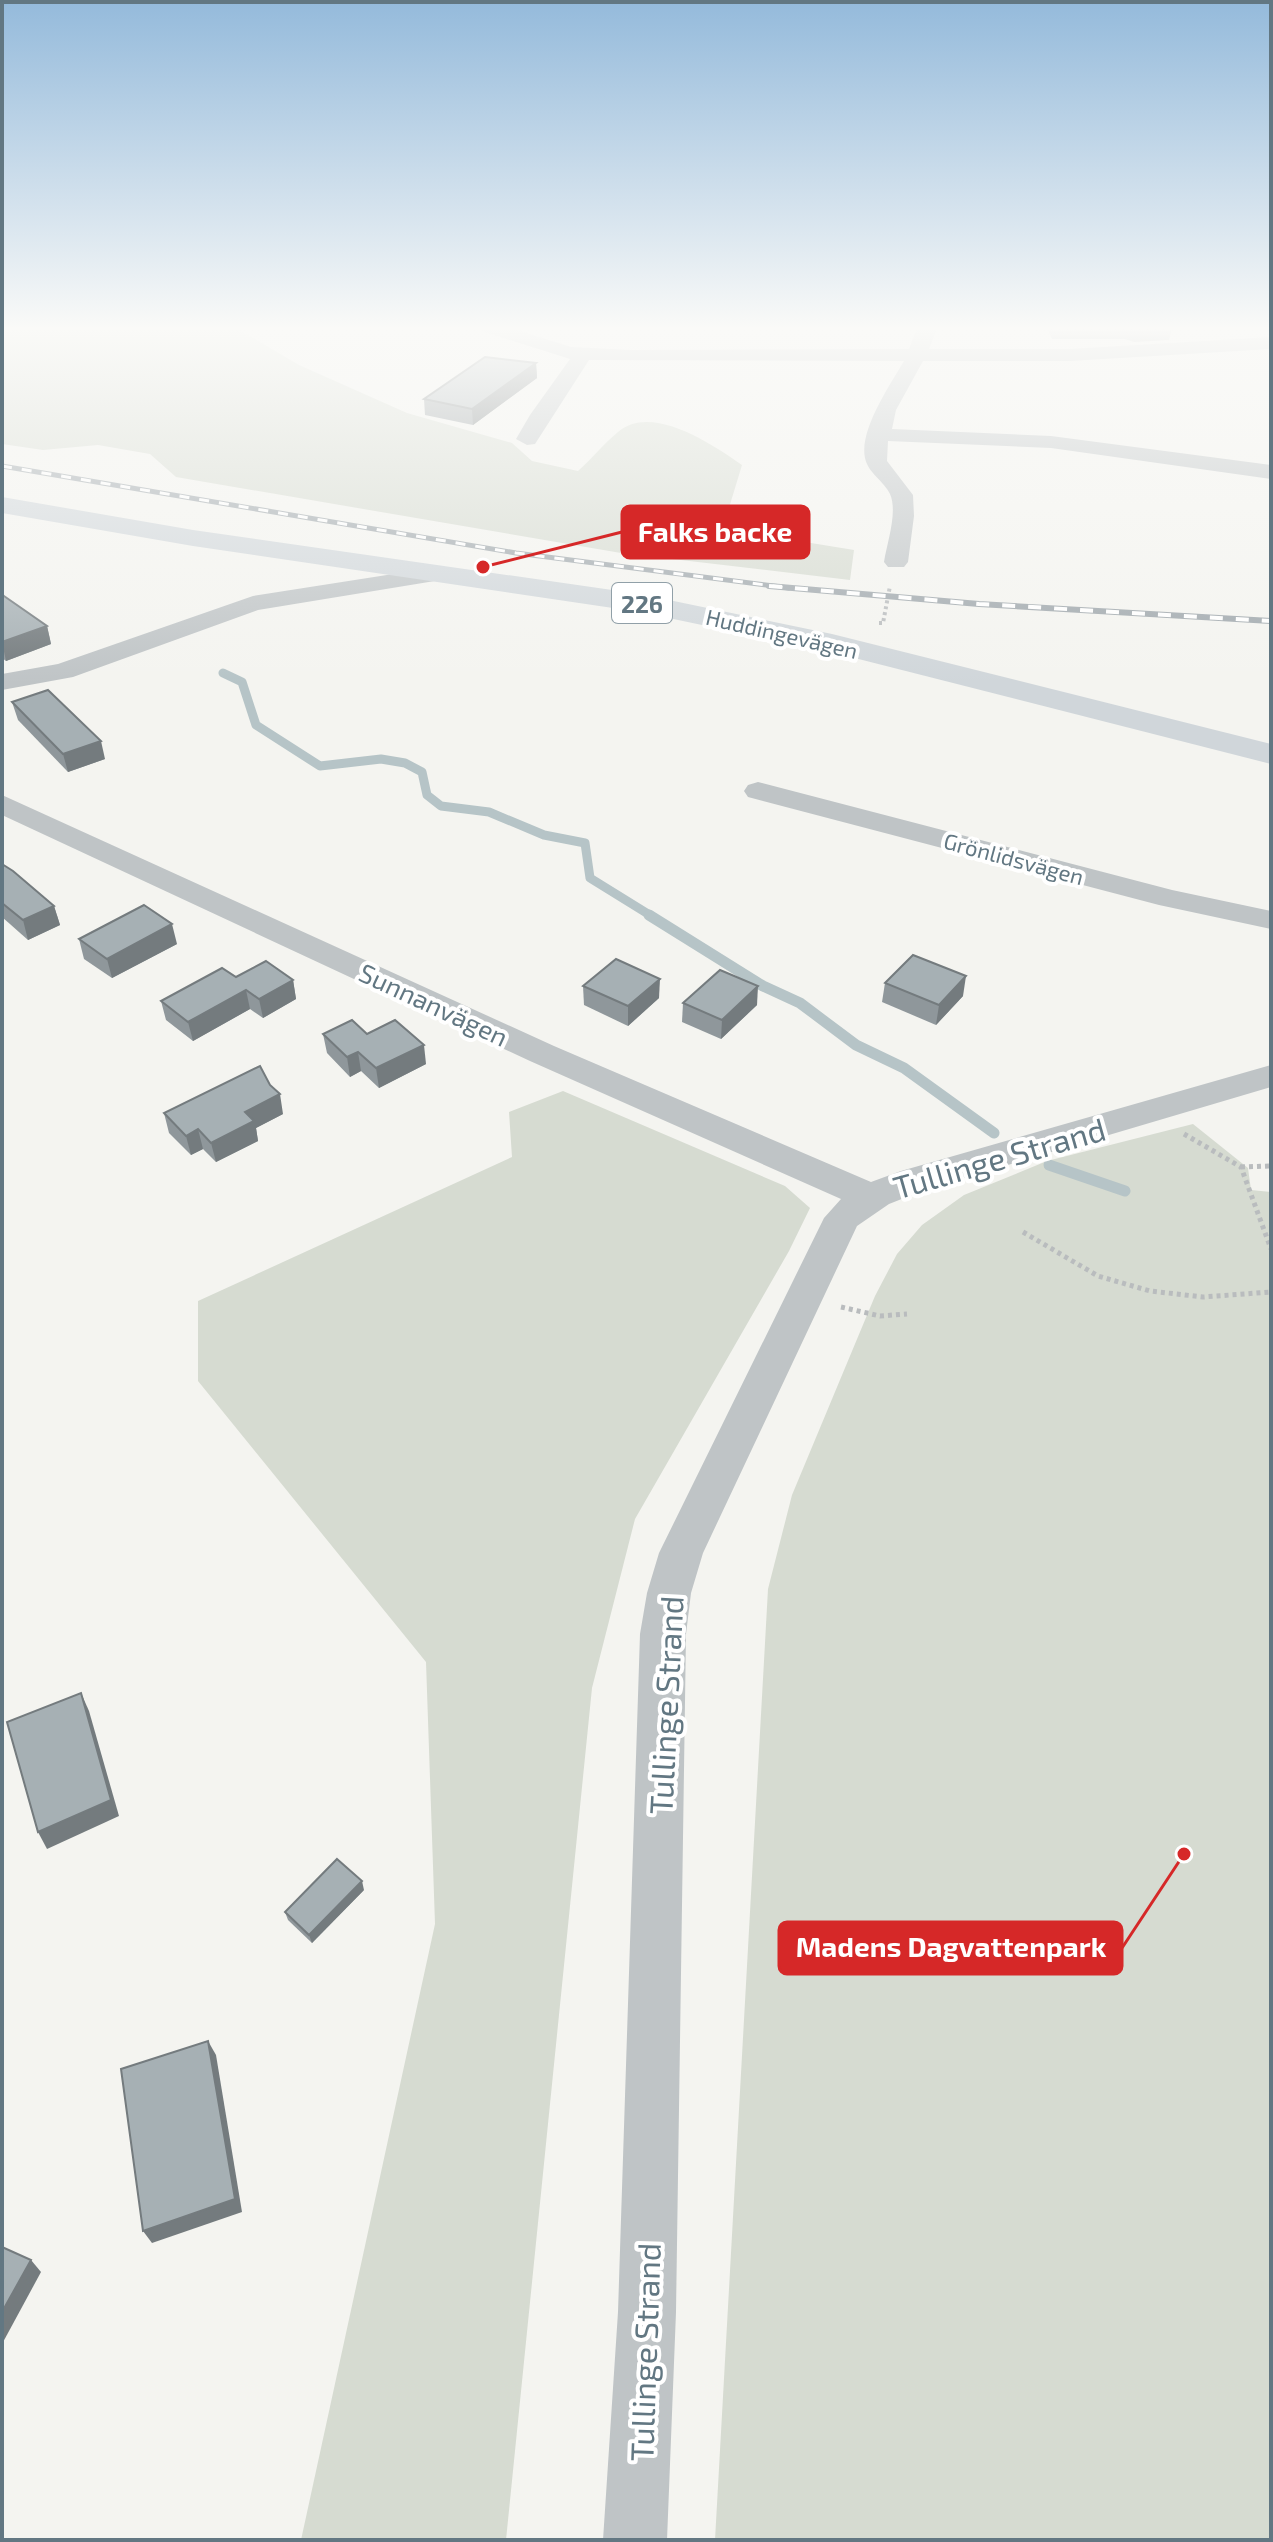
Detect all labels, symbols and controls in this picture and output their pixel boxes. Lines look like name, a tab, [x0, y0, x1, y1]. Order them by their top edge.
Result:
callout: Falks backe	[622, 506, 809, 558]
text: Falks backe	[638, 514, 792, 548]
road number: 226	[612, 583, 672, 623]
street label: Huddingevägen	[704, 603, 860, 663]
street label: Grönlidsvägen	[941, 827, 1087, 889]
street label: Sunnanvägen	[355, 956, 513, 1052]
street label: Tullinge Strand	[889, 1109, 1109, 1205]
street label: Tullinge Strand	[640, 1595, 690, 1815]
callout: Madens Dagvattenpark	[779, 1922, 1122, 1974]
text: Madens Dagvattenpark	[796, 1929, 1107, 1963]
street label: Tullinge Strand	[621, 2242, 667, 2462]

